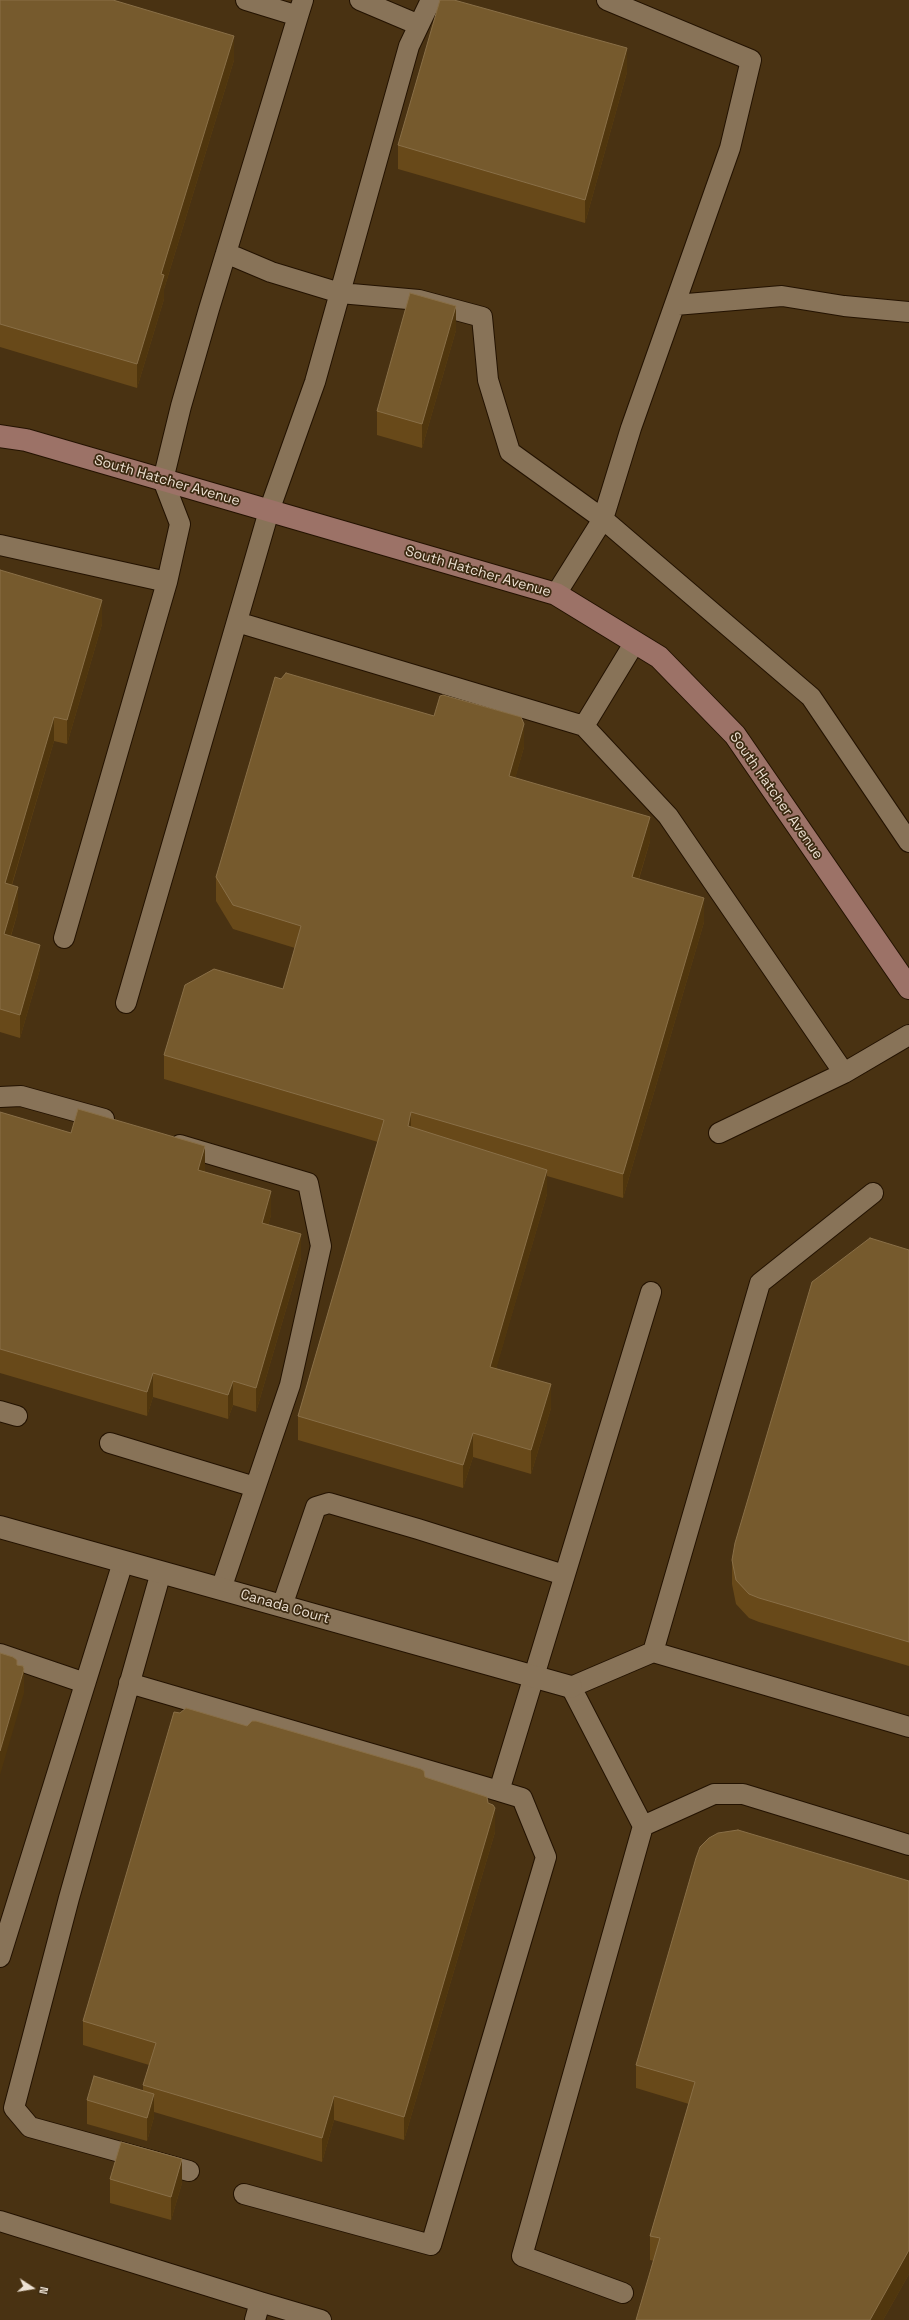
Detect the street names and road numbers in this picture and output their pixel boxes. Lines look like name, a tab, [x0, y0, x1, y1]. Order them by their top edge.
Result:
street label: South Hatcher Avenue	[92, 452, 242, 510]
street label: South Hatcher Avenue	[403, 543, 553, 601]
street label: South Hatcher Avenue	[726, 729, 826, 863]
street label: Canada Court	[238, 1586, 332, 1628]

